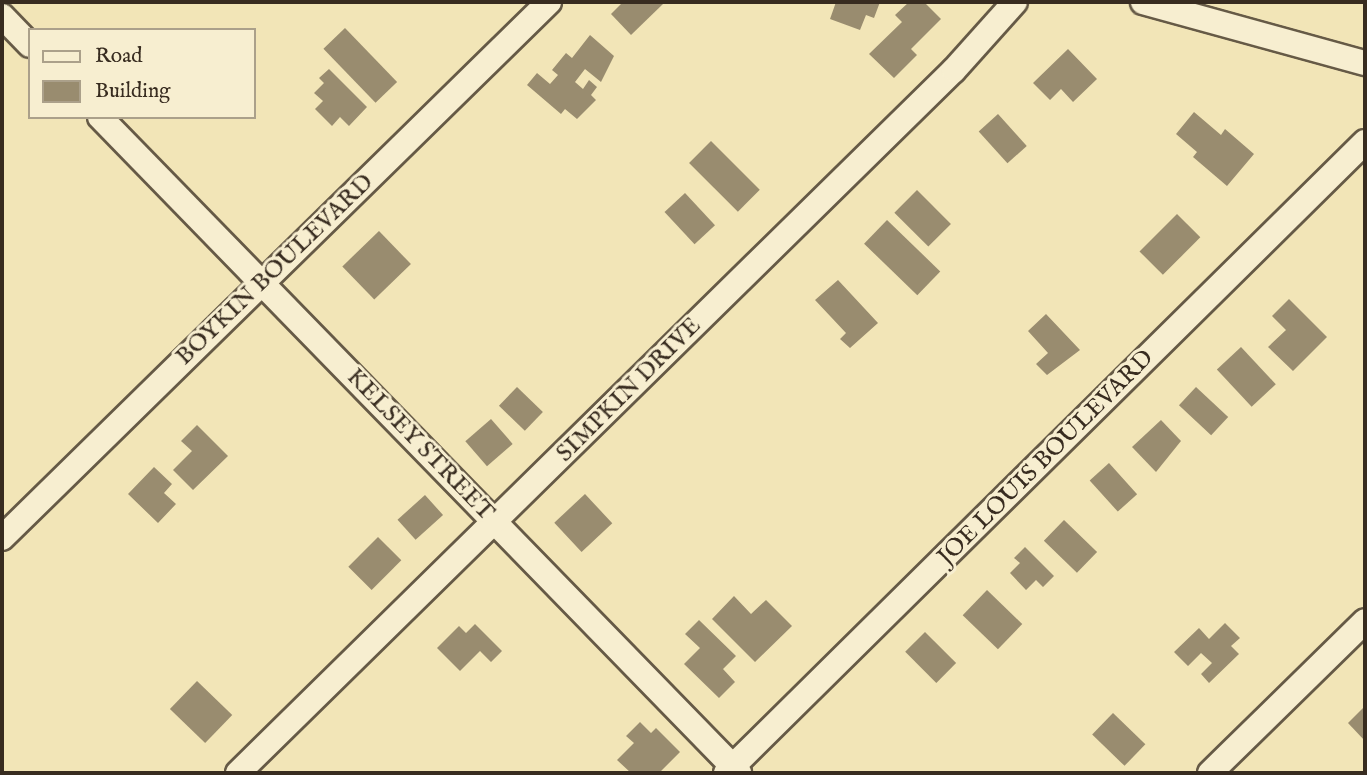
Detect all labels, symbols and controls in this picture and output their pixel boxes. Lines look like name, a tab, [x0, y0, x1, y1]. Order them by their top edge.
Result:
legend	[28, 28, 256, 119]
text: Road	[95, 43, 142, 70]
text: Building	[95, 78, 170, 105]
street label: BOYKIN BOULEVARD	[170, 168, 380, 372]
street label: SIMPKIN DRIVE	[551, 312, 707, 468]
street label: JOE LOUIS BOULEVARD	[932, 344, 1160, 572]
street label: KELSEY STREET	[340, 363, 500, 527]

